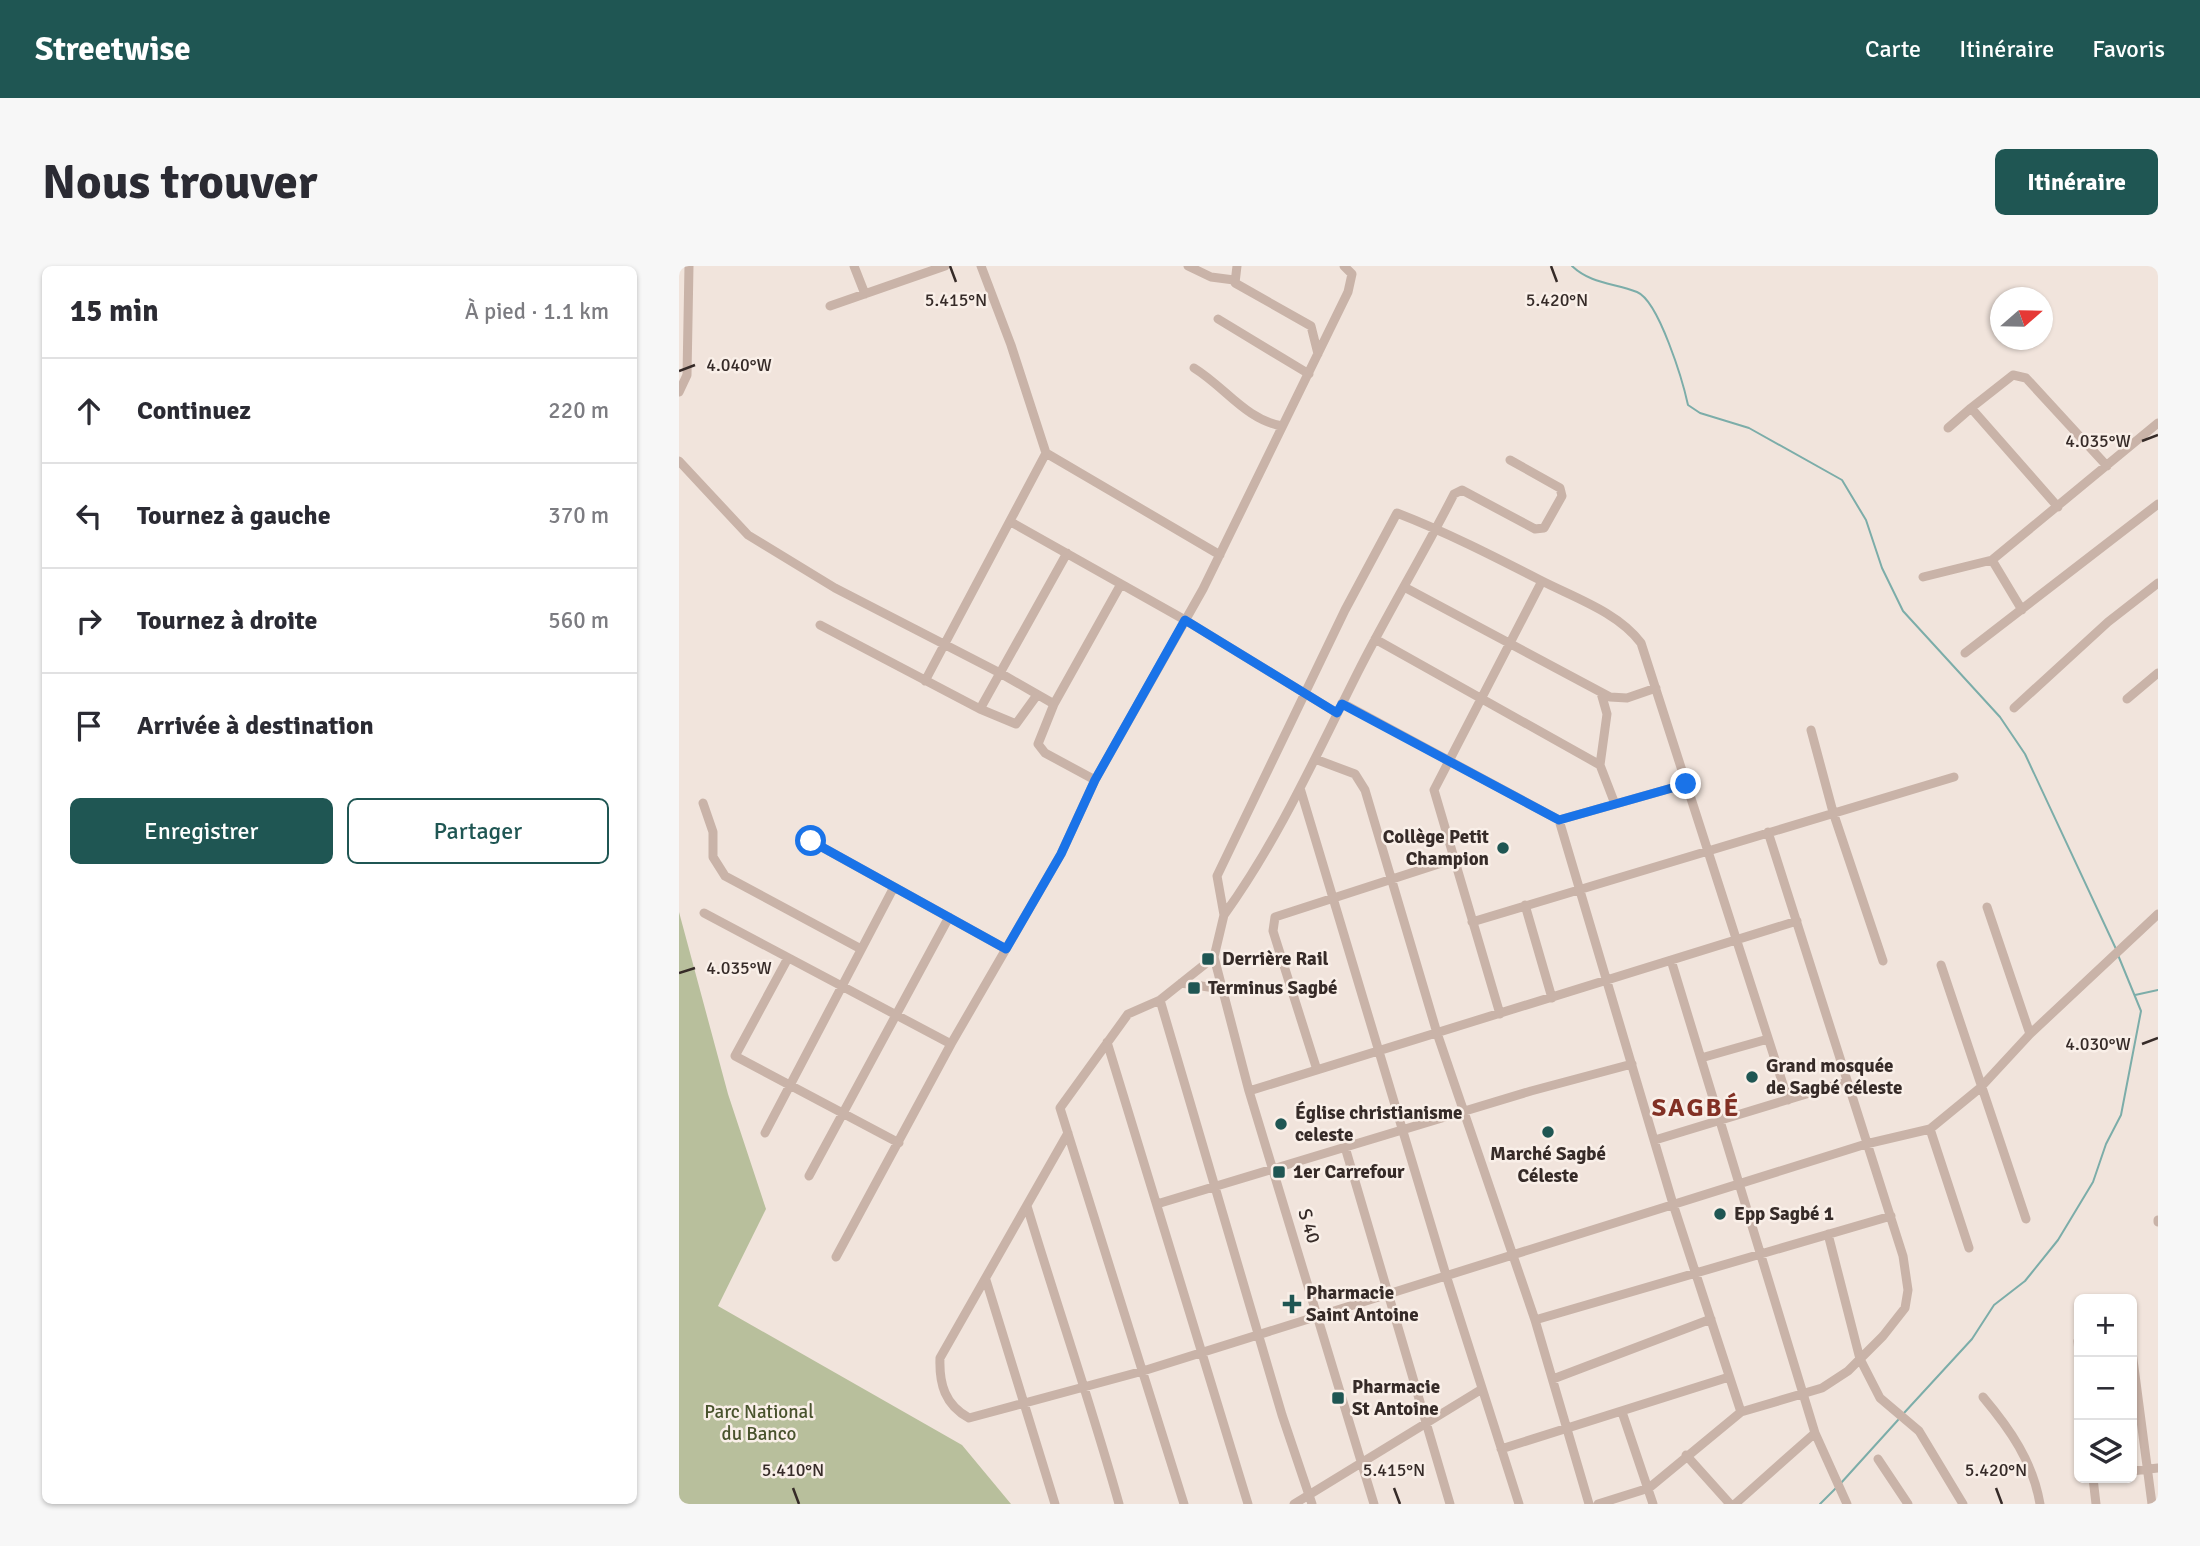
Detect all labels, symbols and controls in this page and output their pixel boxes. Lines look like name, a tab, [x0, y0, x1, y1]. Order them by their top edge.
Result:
text: Streetwise	[35, 29, 191, 70]
text: Carte	[1865, 34, 1921, 64]
text: Itinéraire	[1959, 34, 2054, 64]
text: Favoris	[2092, 34, 2165, 64]
button: Itinéraire	[1995, 149, 2158, 215]
text: Nous trouver	[42, 152, 317, 212]
north arrow	[1990, 287, 2053, 350]
text: 5.415°N	[925, 289, 987, 311]
text: 5.420°N	[1526, 289, 1588, 311]
text: 15 min	[70, 293, 159, 330]
text: À pied · 1.1 km	[465, 297, 609, 326]
text: 4.040°W	[706, 354, 772, 376]
icon: ahead	[70, 392, 108, 430]
text: Continuez	[137, 395, 251, 427]
text: 220 m	[548, 396, 609, 425]
text: 4.035°W	[2065, 430, 2131, 452]
icon: left	[70, 497, 108, 535]
text: Tournez à gauche	[137, 500, 331, 532]
text: 370 m	[548, 501, 609, 530]
icon: right	[70, 602, 108, 640]
text: Tournez à droite	[137, 605, 317, 637]
text: 560 m	[548, 606, 609, 635]
icon: arrive	[70, 707, 108, 745]
text: Arrivée à destination	[137, 710, 374, 742]
route end	[1670, 768, 1701, 799]
button: Enregistrer	[70, 798, 333, 864]
button: Partager	[347, 798, 609, 864]
route start	[795, 825, 826, 856]
place label: Collège Petit Champion	[1383, 825, 1489, 871]
marker: Collège Petit Champion	[1495, 840, 1511, 856]
place label: Derrière Rail	[1222, 947, 1329, 971]
marker: Derrière Rail	[1200, 951, 1216, 967]
text: 4.035°W	[706, 957, 772, 979]
place label: Terminus Sagbé	[1208, 976, 1338, 1000]
marker: Terminus Sagbé	[1186, 980, 1202, 996]
text: 4.030°W	[2065, 1033, 2131, 1055]
place label: Grand mosquée de Sagbé céleste	[1766, 1054, 1902, 1100]
marker: Grand mosquée de Sagbé céleste	[1744, 1069, 1760, 1085]
district label: SAGBÉ	[1652, 1092, 1740, 1124]
place label: Église christianisme celeste	[1295, 1101, 1462, 1147]
marker: Église christianisme celeste	[1273, 1116, 1289, 1132]
marker: Marché Sagbé Céleste	[1540, 1124, 1556, 1140]
place label: Marché Sagbé Céleste	[1490, 1142, 1606, 1188]
place label: 1er Carrefour	[1293, 1160, 1405, 1184]
marker: 1er Carrefour	[1271, 1164, 1287, 1180]
place label: Epp Sagbé 1	[1734, 1202, 1834, 1226]
street label: S 40	[1292, 1206, 1326, 1246]
marker: Epp Sagbé 1	[1712, 1206, 1728, 1222]
place label: Pharmacie Saint Antoine	[1306, 1281, 1419, 1327]
map controls	[2074, 1294, 2137, 1483]
button: +	[2074, 1294, 2137, 1357]
marker: Pharmacie Saint Antoine	[1284, 1296, 1300, 1312]
button: −	[2074, 1357, 2137, 1420]
place label: Pharmacie St Antoine	[1352, 1375, 1440, 1421]
marker: Pharmacie St Antoine	[1330, 1390, 1346, 1406]
park label: Parc National du Banco	[704, 1400, 814, 1446]
button: layers	[2074, 1420, 2137, 1483]
text: 5.410°N	[762, 1459, 824, 1481]
text: 5.415°N	[1363, 1459, 1425, 1481]
text: 5.420°N	[1965, 1459, 2027, 1481]

